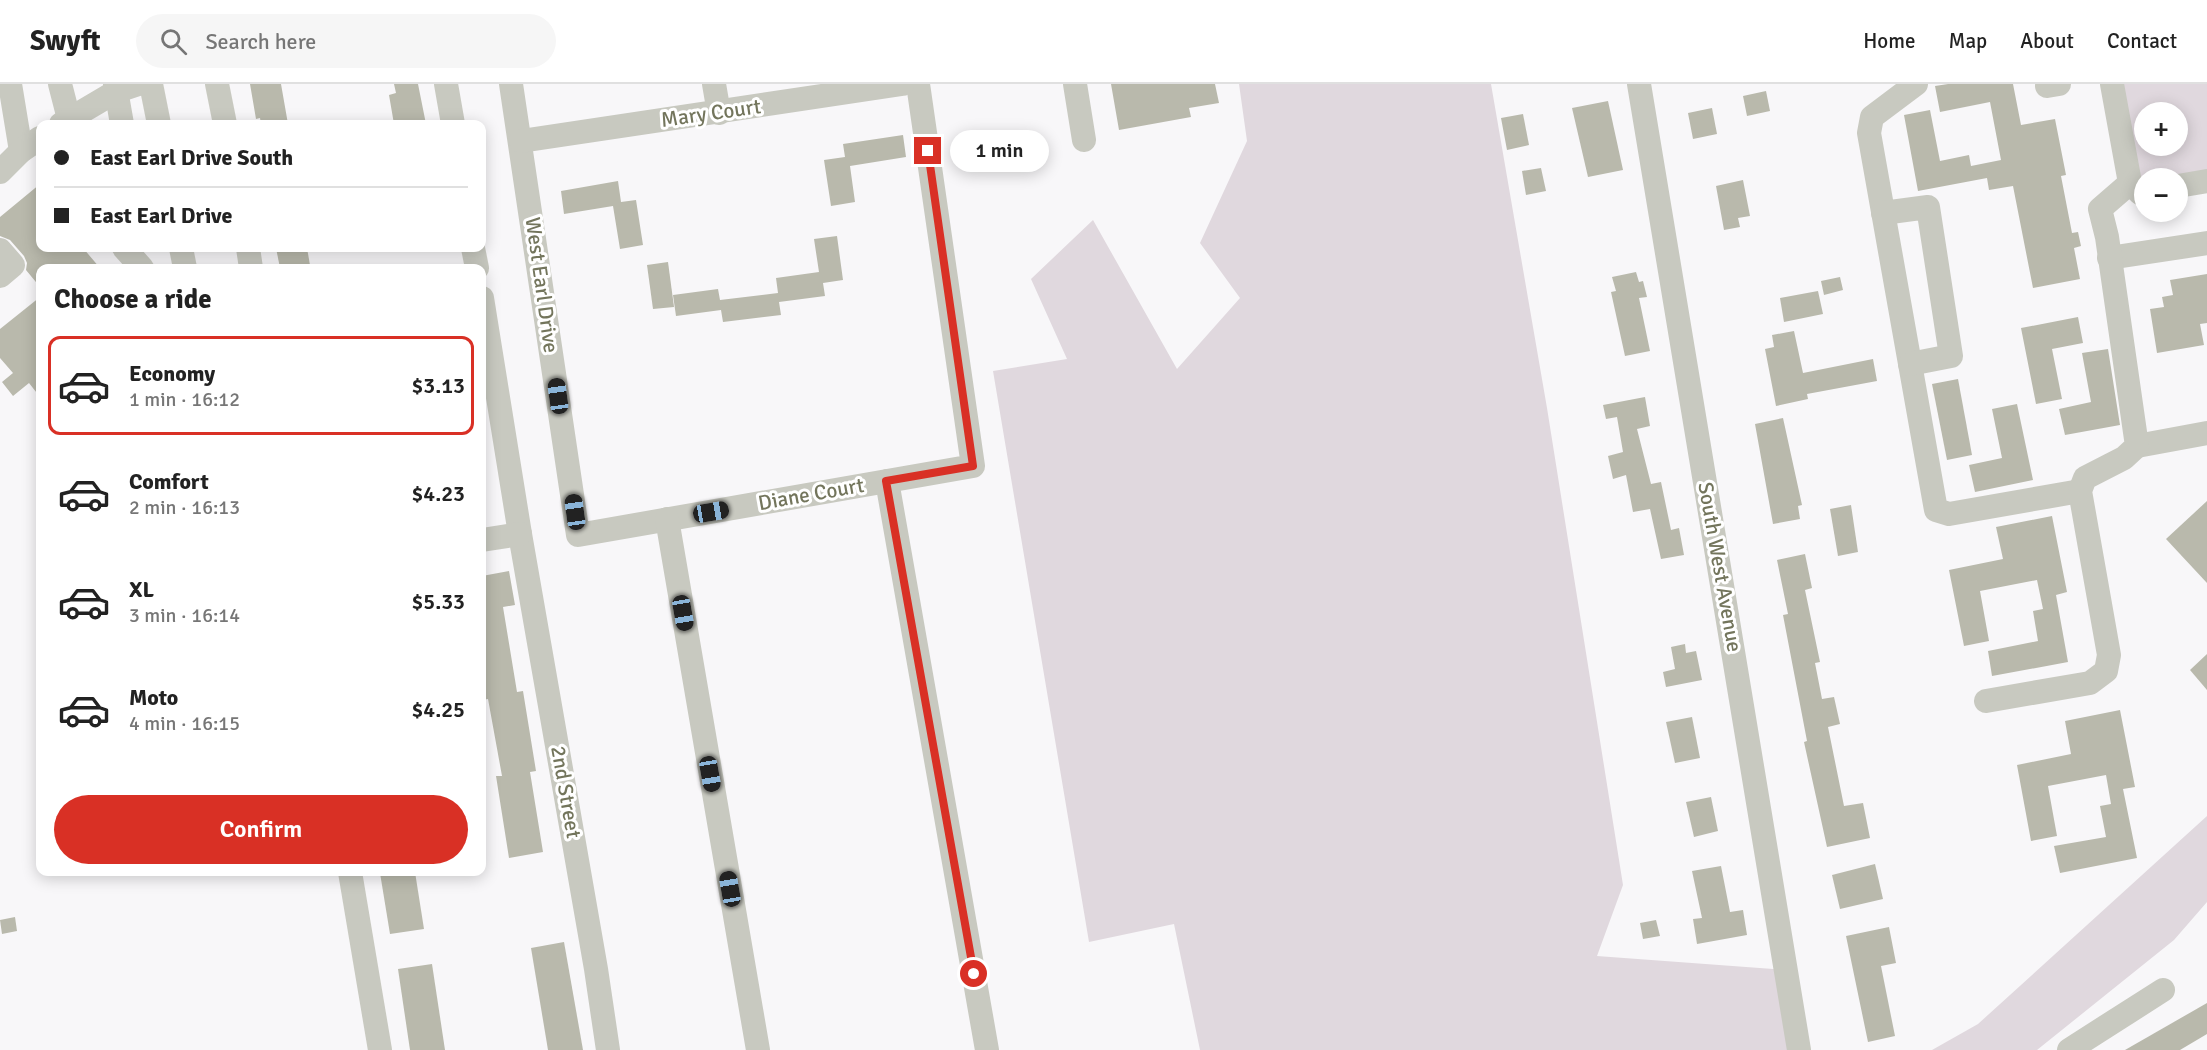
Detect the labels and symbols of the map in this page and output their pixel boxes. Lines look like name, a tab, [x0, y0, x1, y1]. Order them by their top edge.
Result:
street label: Mary Court	[659, 93, 763, 133]
callout: 1 min	[949, 130, 1048, 172]
route end	[914, 137, 941, 164]
street label: West Earl Drive	[520, 216, 564, 354]
car	[547, 377, 569, 415]
street label: Diane Court	[756, 472, 866, 516]
street label: South West Avenue	[1692, 480, 1748, 654]
car	[564, 493, 586, 531]
car	[692, 500, 730, 524]
car	[671, 594, 695, 632]
street label: 2nd Street	[545, 744, 587, 840]
car	[698, 755, 722, 793]
car	[718, 870, 742, 908]
route start	[960, 960, 987, 987]

